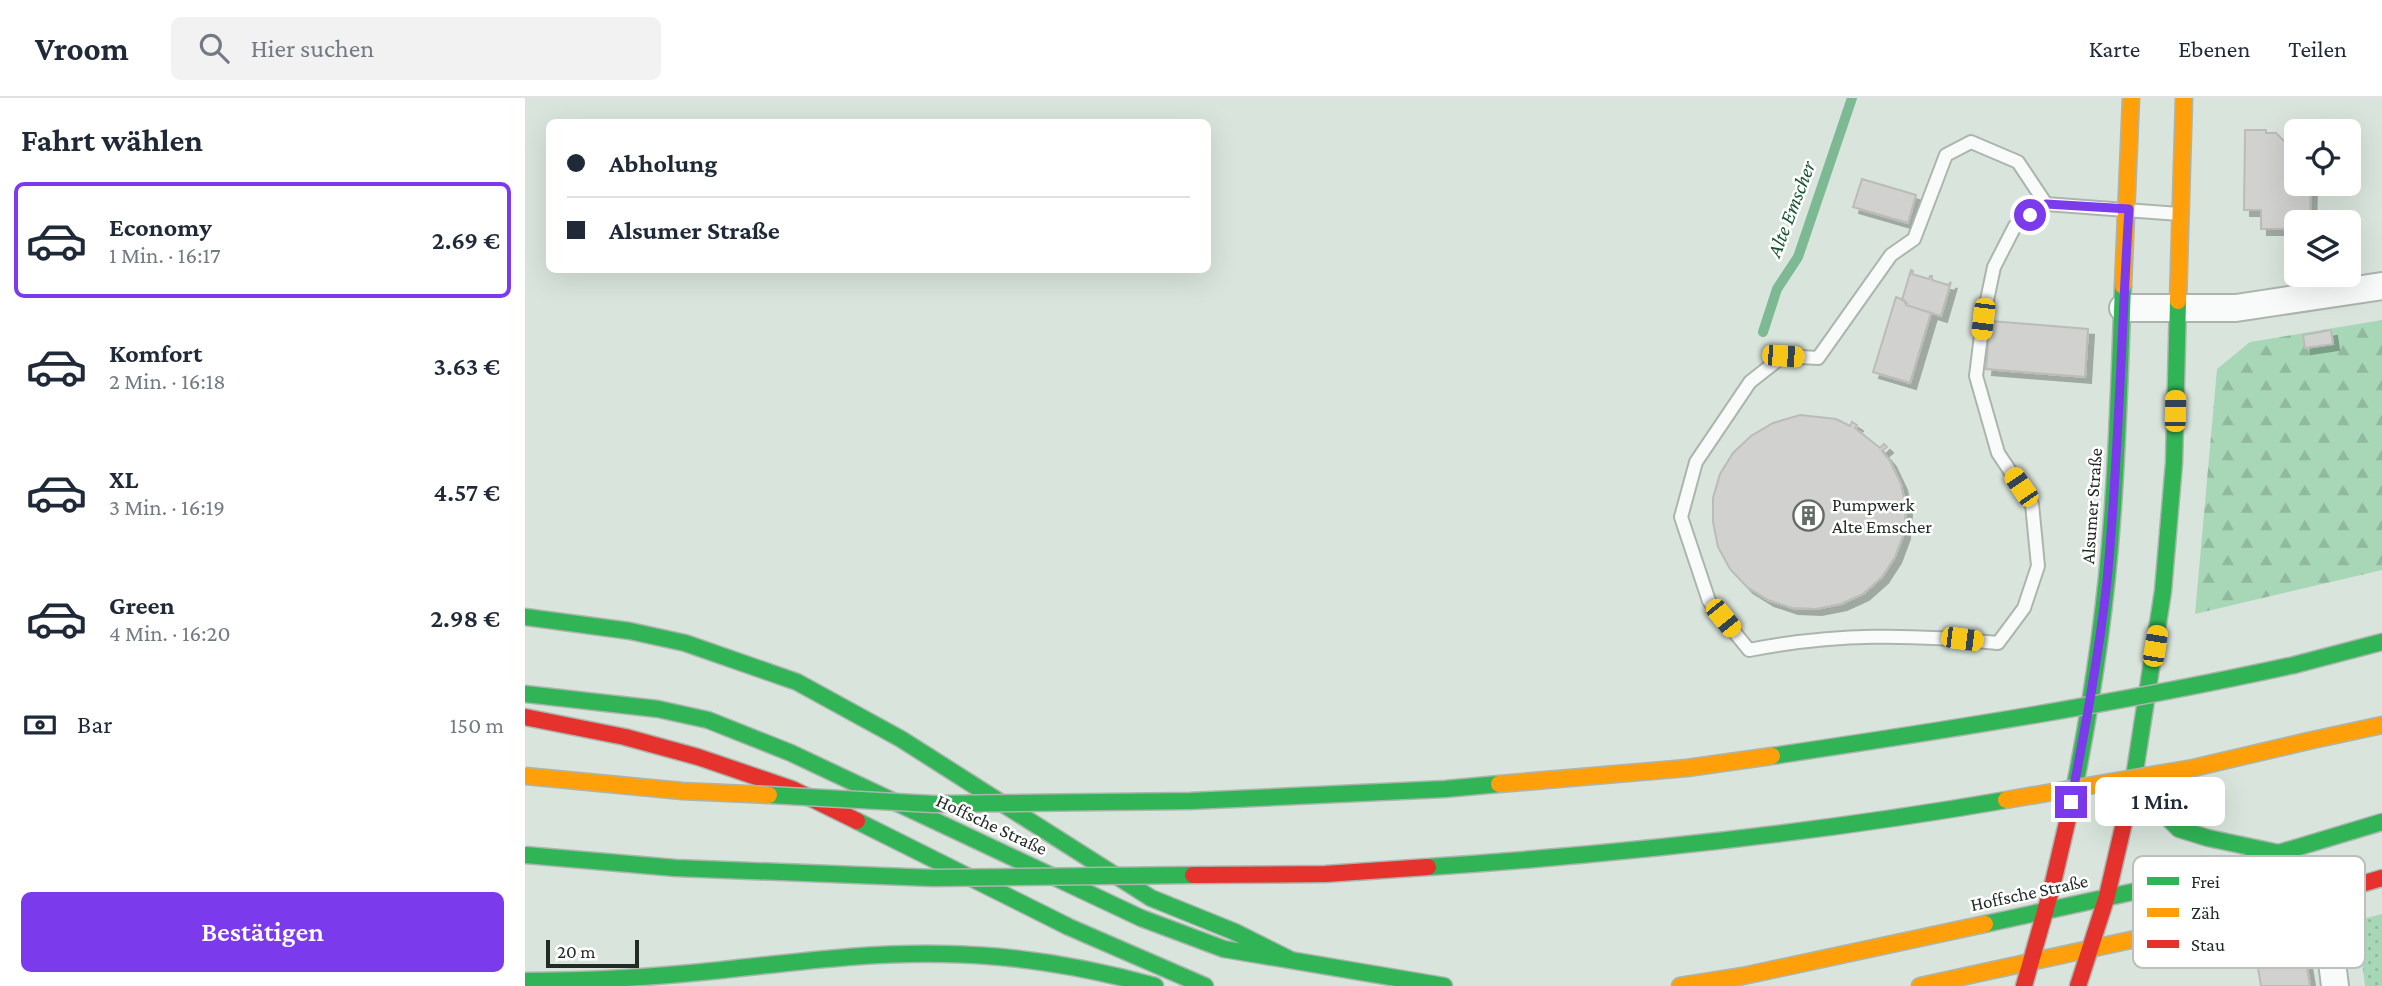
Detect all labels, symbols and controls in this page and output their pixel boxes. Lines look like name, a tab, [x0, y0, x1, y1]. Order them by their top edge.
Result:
search box	[171, 17, 661, 80]
icon: search	[195, 29, 233, 67]
text: Vroom	[35, 30, 129, 67]
text: Hier suchen	[251, 34, 374, 63]
text: Karte	[2089, 35, 2140, 62]
text: Ebenen	[2178, 35, 2250, 62]
text: Teilen	[2288, 35, 2347, 62]
map controls	[2284, 119, 2361, 287]
button: locate	[2284, 119, 2361, 196]
text: Fahrt wählen	[21, 122, 203, 158]
text: Abholung	[609, 149, 717, 178]
water label: Alte Emscher	[1761, 157, 1821, 261]
route start	[2014, 199, 2046, 231]
icon: car	[25, 209, 88, 272]
button: layers	[2284, 210, 2361, 287]
text: Economy	[109, 213, 212, 242]
text: Alsumer Straße	[609, 216, 780, 245]
text: 2.69 €	[432, 226, 500, 255]
text: 1 Min. · 16:17	[109, 242, 221, 268]
car	[1971, 297, 1996, 341]
icon: car	[25, 335, 88, 398]
text: Komfort	[109, 339, 202, 368]
car	[1762, 344, 1805, 368]
text: 3.63 €	[434, 352, 500, 381]
text: 2 Min. · 16:18	[109, 368, 226, 394]
car	[2165, 390, 2186, 432]
street label: Alsumer Straße	[2077, 447, 2106, 565]
icon: car	[25, 461, 88, 524]
car	[2001, 464, 2042, 510]
text: XL	[109, 465, 138, 494]
text: 4.57 €	[434, 478, 500, 507]
text: 3 Min. · 16:19	[109, 494, 225, 520]
place label: Pumpwerk Alte Emscher	[1832, 494, 1932, 537]
building icon: Pumpwerk Alte Emscher	[1792, 498, 1826, 532]
icon: car	[25, 587, 88, 650]
text: Green	[109, 591, 175, 620]
car	[1702, 595, 1745, 641]
text: 2.98 €	[430, 604, 500, 633]
text: 4 Min. · 16:20	[109, 620, 230, 646]
car	[2142, 624, 2169, 668]
car	[1940, 626, 1985, 652]
icon: cash	[21, 706, 59, 744]
text: Bar	[77, 710, 113, 739]
text: 150 m	[450, 712, 504, 738]
callout: 1 Min.	[2095, 778, 2225, 826]
route end	[2055, 786, 2087, 818]
text: 1 Min.	[2131, 788, 2189, 814]
street label: Hoffsche Straße	[933, 790, 1050, 859]
legend	[2133, 856, 2365, 968]
street label: Hoffsche Straße	[1968, 870, 2090, 915]
text: Frei	[2191, 871, 2220, 892]
button: Bestätigen	[21, 892, 504, 972]
text: Zäh	[2191, 902, 2220, 923]
text: Stau	[2191, 934, 2225, 955]
scale bar	[546, 937, 639, 969]
text: 20 m	[557, 941, 596, 962]

